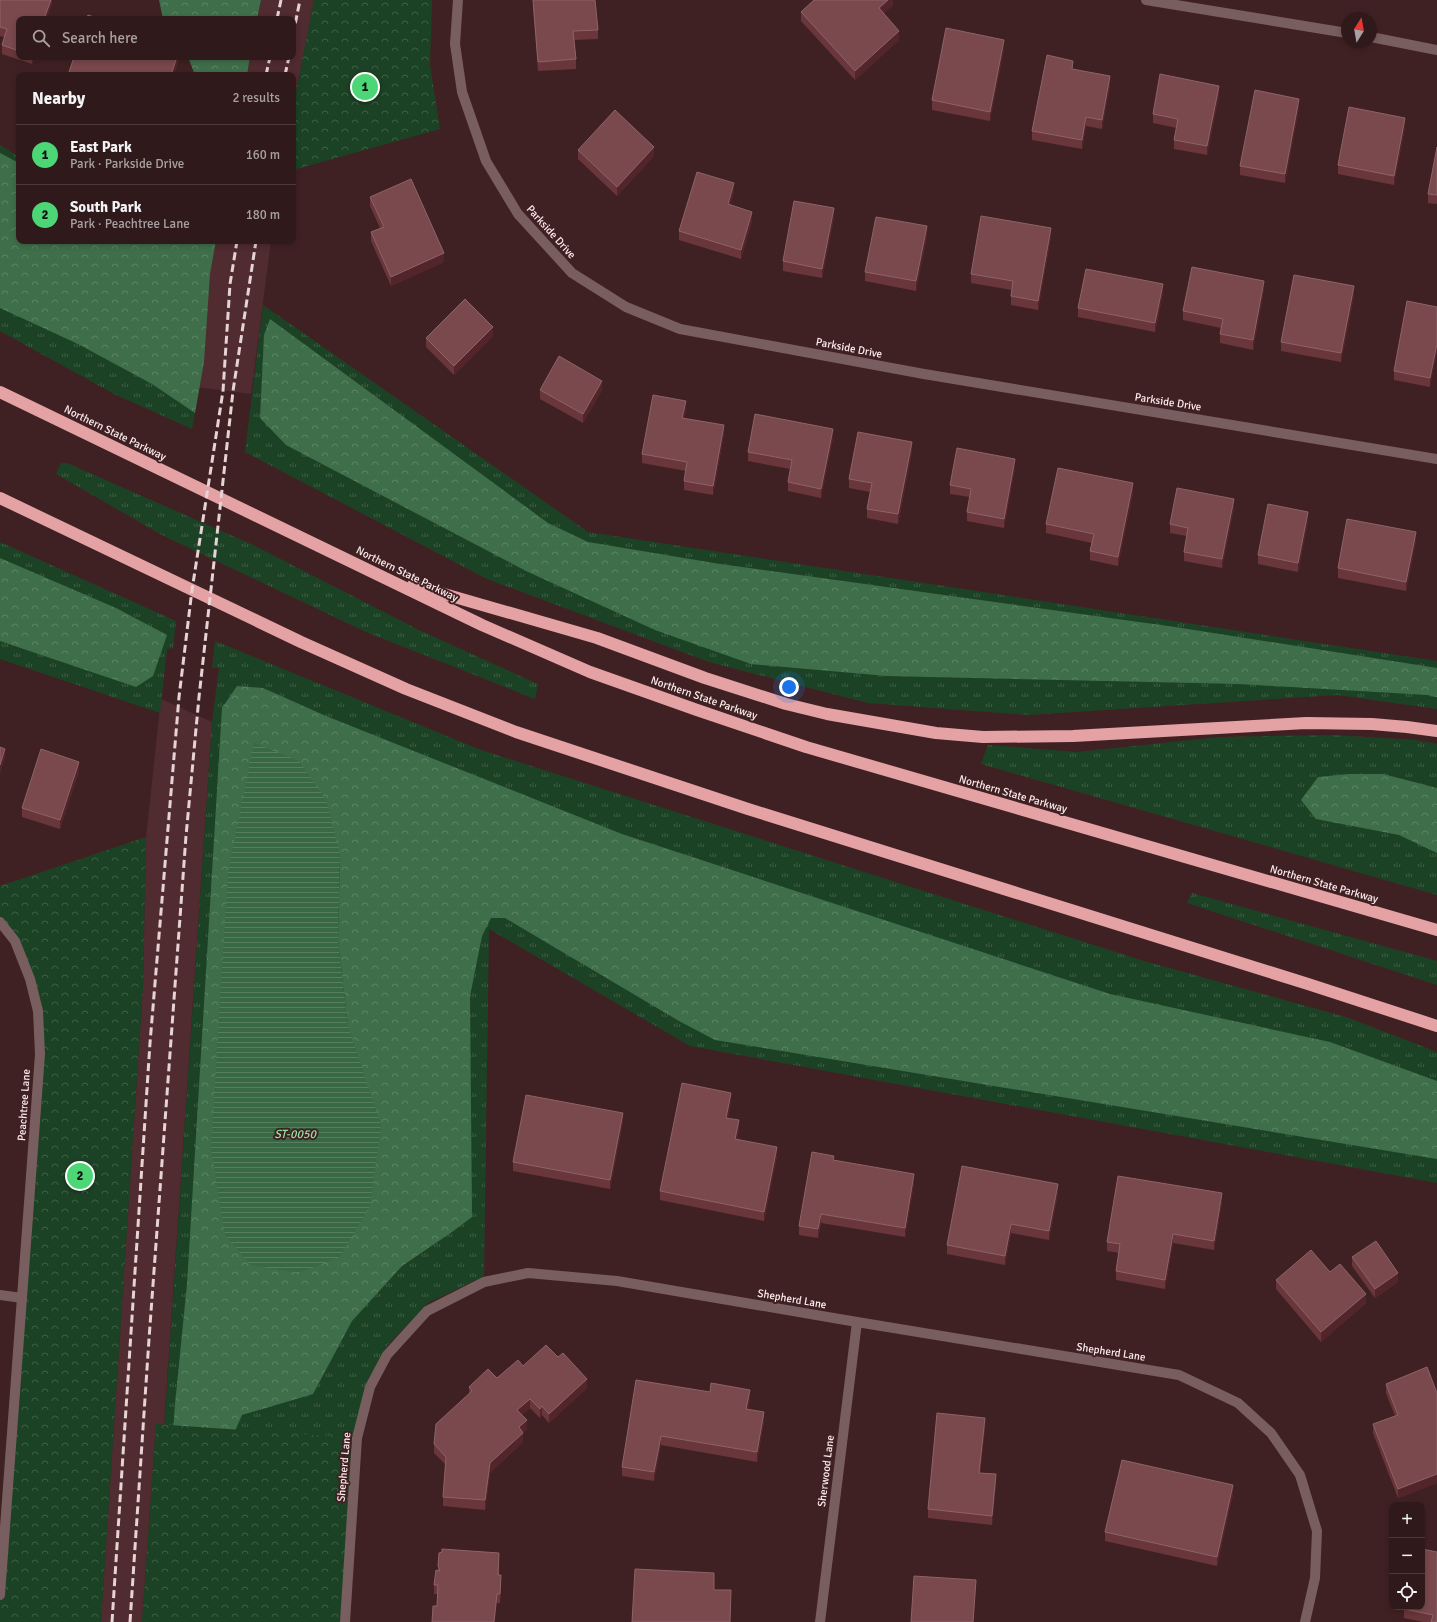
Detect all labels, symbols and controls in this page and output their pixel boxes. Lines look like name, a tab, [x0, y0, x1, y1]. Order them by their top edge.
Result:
north arrow	[1341, 12, 1377, 48]
search box	[16, 16, 296, 60]
icon: search	[30, 27, 52, 49]
text: Search here	[62, 29, 138, 47]
pin: 1	[352, 72, 378, 102]
text: Nearby	[32, 88, 85, 109]
text: 2 results	[232, 90, 280, 106]
text: East Park	[70, 138, 132, 156]
text: 1	[41, 147, 49, 163]
text: 160 m	[246, 147, 280, 163]
text: Park · Parkside Drive	[70, 156, 184, 172]
text: South Park	[70, 198, 142, 216]
street label: Parkside Drive	[524, 203, 578, 261]
text: 2	[41, 207, 49, 223]
text: 180 m	[246, 207, 280, 223]
text: Park · Peachtree Lane	[70, 216, 190, 232]
street label: Parkside Drive	[815, 335, 883, 361]
street label: Parkside Drive	[1134, 390, 1202, 414]
street label: Northern State Parkway	[62, 403, 169, 464]
street label: Northern State Parkway	[354, 544, 461, 605]
street label: Northern State Parkway	[649, 674, 760, 723]
your location	[779, 677, 799, 697]
street label: Northern State Parkway	[957, 772, 1069, 816]
street label: Northern State Parkway	[1268, 862, 1380, 906]
street label: Peachtree Lane	[15, 1069, 33, 1141]
water label: ST-0050	[274, 1127, 317, 1142]
pin: 2	[67, 1161, 93, 1191]
street label: Shepherd Lane	[756, 1287, 828, 1311]
street label: Shepherd Lane	[1075, 1340, 1147, 1364]
street label: Shepherd Lane	[334, 1432, 354, 1502]
street label: Sherwood Lane	[815, 1434, 837, 1508]
map controls	[1389, 1502, 1425, 1610]
button: +	[1389, 1502, 1425, 1538]
button: −	[1389, 1538, 1425, 1574]
button: locate	[1389, 1574, 1425, 1610]

